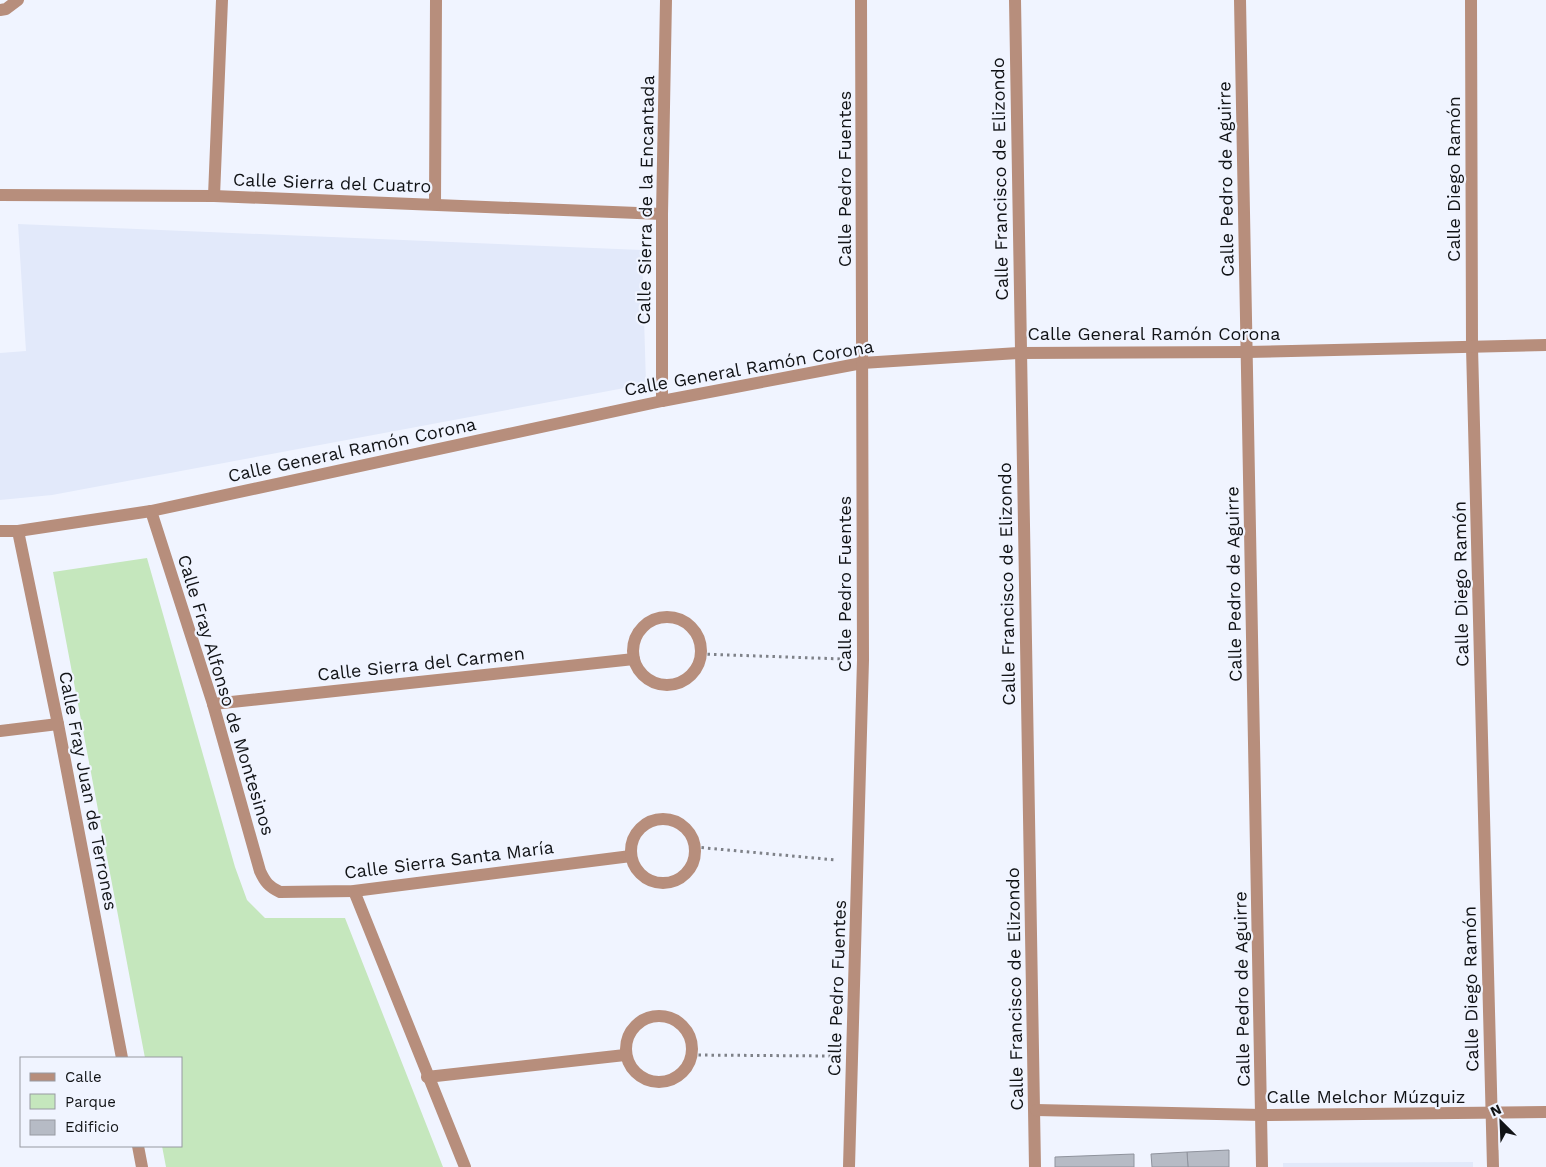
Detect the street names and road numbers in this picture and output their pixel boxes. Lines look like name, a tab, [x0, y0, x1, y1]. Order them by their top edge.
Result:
street label: Calle Francisco de Elizondo	[987, 57, 1012, 301]
street label: Calle Sierra de la Encantada	[633, 75, 658, 325]
street label: Calle Pedro de Aguirre	[1213, 81, 1238, 277]
street label: Calle Pedro Fuentes	[834, 91, 855, 267]
street label: Calle Diego Ramón	[1443, 96, 1464, 262]
street label: Calle Sierra del Cuatro	[233, 169, 432, 196]
street label: Calle General Ramón Corona	[1027, 323, 1281, 344]
street label: Calle General Ramón Corona	[622, 335, 875, 400]
street label: Calle General Ramón Corona	[226, 413, 478, 486]
street label: Calle Francisco de Elizondo	[994, 462, 1019, 706]
street label: Calle Pedro de Aguirre	[1221, 486, 1246, 682]
street label: Calle Pedro Fuentes	[834, 496, 855, 672]
street label: Calle Diego Ramón	[1449, 501, 1472, 667]
street label: Calle Fray Alfonso de Montesinos	[174, 552, 279, 838]
street label: Calle Sierra del Carmen	[316, 642, 526, 685]
street label: Calle Fray Juan de Terrones	[55, 670, 122, 912]
street label: Calle Sierra Santa María	[343, 836, 555, 883]
street label: Calle Francisco de Elizondo	[1002, 867, 1027, 1111]
street label: Calle Pedro de Aguirre	[1229, 891, 1254, 1087]
street label: Calle Pedro Fuentes	[823, 899, 850, 1077]
street label: Calle Diego Ramón	[1459, 906, 1482, 1072]
street label: Calle Melchor Múzquiz	[1267, 1086, 1465, 1107]

